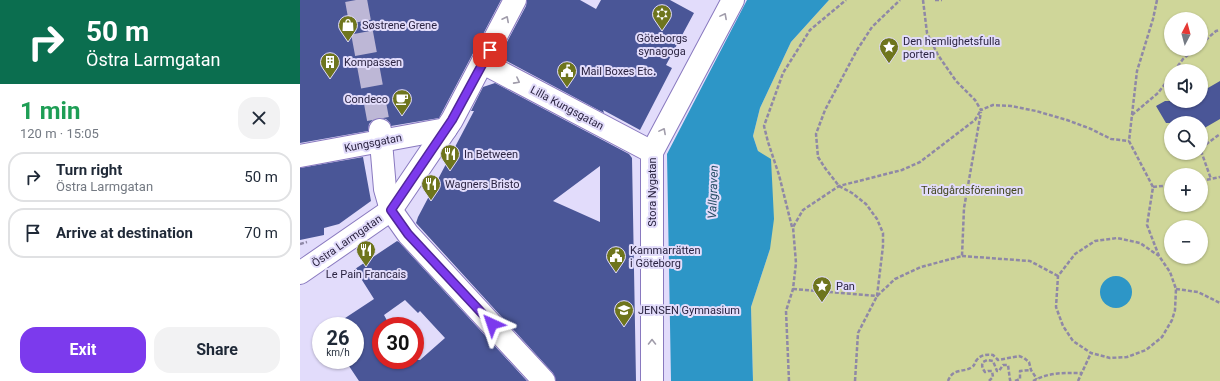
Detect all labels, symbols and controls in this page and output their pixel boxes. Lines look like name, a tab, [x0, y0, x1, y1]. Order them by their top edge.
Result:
synagogue icon: Göteborgs synagoga	[651, 3, 673, 31]
north arrow	[1164, 12, 1208, 56]
map controls	[1164, 12, 1208, 264]
one-way arrow	[720, 13, 727, 20]
shop icon: Søstrene Grene	[337, 14, 359, 42]
text: 50 m	[86, 15, 149, 48]
icon: right	[20, 16, 72, 68]
one-way arrow	[501, 16, 508, 23]
place label: Søstrene Grene	[362, 19, 437, 32]
place label: Göteborgs synagoga	[636, 32, 688, 58]
pin	[473, 33, 507, 67]
place label: Den hemlighetsfulla porten	[903, 35, 1000, 61]
place icon: Den hemlighetsfulla porten	[878, 36, 900, 64]
icon: arrive	[479, 39, 501, 61]
text: Östra Larmgatan	[86, 49, 220, 70]
building icon: Kompassen	[319, 51, 341, 79]
place label: Kompassen	[344, 56, 402, 69]
public building icon: Mail Boxes Etc.	[556, 60, 578, 88]
button: sound	[1164, 64, 1208, 108]
place label: Mail Boxes Etc.	[581, 65, 656, 78]
one-way arrow	[513, 77, 521, 84]
street label: Lilla Kungsgatan	[528, 83, 606, 133]
cafe icon: Condeco	[391, 88, 413, 116]
place label: Condeco	[344, 93, 388, 106]
text: 1 min	[20, 97, 80, 125]
button: close	[238, 97, 280, 139]
button: search	[1164, 116, 1208, 160]
text: 120 m · 15:05	[20, 126, 99, 141]
one-way arrow	[658, 128, 666, 135]
street label: Kungsgatan	[343, 131, 403, 155]
restaurant icon: In Between	[439, 143, 461, 171]
place label: In Between	[464, 148, 518, 161]
street label: Stora Nygatan	[646, 157, 659, 227]
text: Turn right	[56, 161, 122, 179]
water label: Vallgraven	[705, 165, 721, 219]
icon: right	[22, 166, 44, 188]
text: 50 m	[244, 168, 278, 186]
button: +	[1164, 168, 1208, 212]
restaurant icon: Wagners Bristo	[420, 173, 442, 201]
place label: Wagners Bristo	[445, 178, 519, 191]
text: Östra Larmgatan	[56, 179, 153, 194]
park label: Trädgårdsföreningen	[921, 184, 1023, 197]
street label: Östra Larmgatan	[310, 212, 384, 270]
button: −	[1164, 220, 1208, 264]
icon: arrive	[22, 222, 44, 244]
text: Arrive at destination	[56, 224, 193, 242]
text: 70 m	[244, 224, 278, 242]
restaurant icon: Le Pain Francais	[355, 239, 377, 267]
place label: Kammarrätten i Göteborg	[630, 244, 701, 270]
public building icon: Kammarrätten i Göteborg	[605, 245, 627, 273]
place label: Le Pain Francais	[326, 268, 407, 281]
place icon: Pan	[811, 275, 833, 303]
place label: Pan	[836, 280, 855, 293]
school or university icon: JENSEN Gymnasium	[613, 299, 635, 327]
position arrow	[471, 303, 513, 345]
place label: JENSEN Gymnasium	[638, 304, 740, 317]
speed limit sign: 30	[372, 317, 424, 369]
text: 26	[327, 326, 349, 350]
button: Exit	[20, 327, 146, 373]
button: Share	[154, 327, 280, 373]
one-way arrow	[648, 339, 656, 345]
text: km/h	[326, 347, 350, 358]

